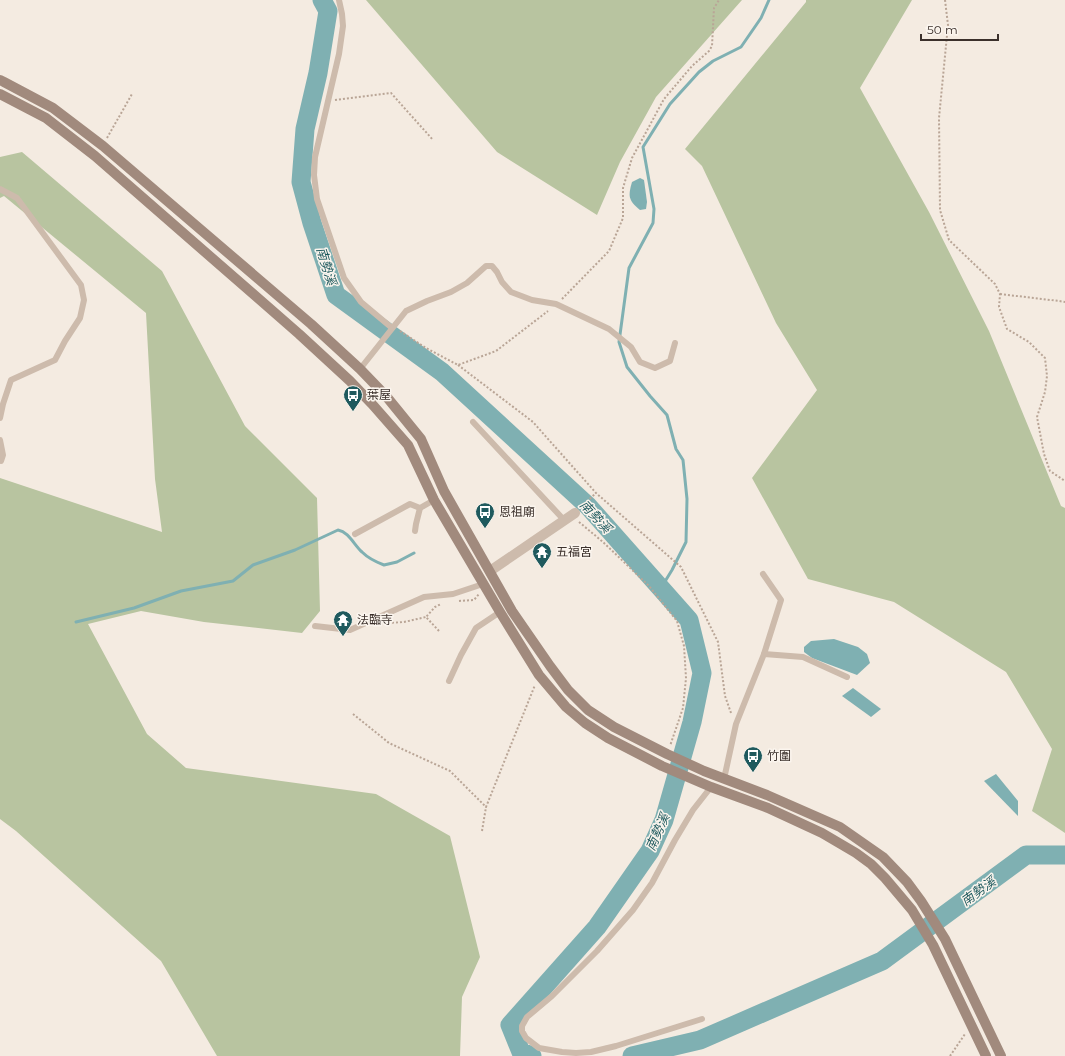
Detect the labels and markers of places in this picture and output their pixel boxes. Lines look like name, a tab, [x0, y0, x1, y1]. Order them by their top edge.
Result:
bus stop icon: 葉屋	[342, 384, 364, 412]
place label: 葉屋	[367, 387, 391, 402]
bus stop icon: 恩祖廟	[474, 501, 496, 529]
place label: 恩祖廟	[499, 504, 535, 519]
temple icon: 五福宮	[531, 541, 553, 569]
place label: 五福宮	[556, 544, 592, 559]
temple icon: 法臨寺	[332, 609, 354, 637]
place label: 法臨寺	[357, 612, 393, 627]
bus stop icon: 竹圍	[742, 745, 764, 773]
place label: 竹圍	[767, 748, 791, 763]

